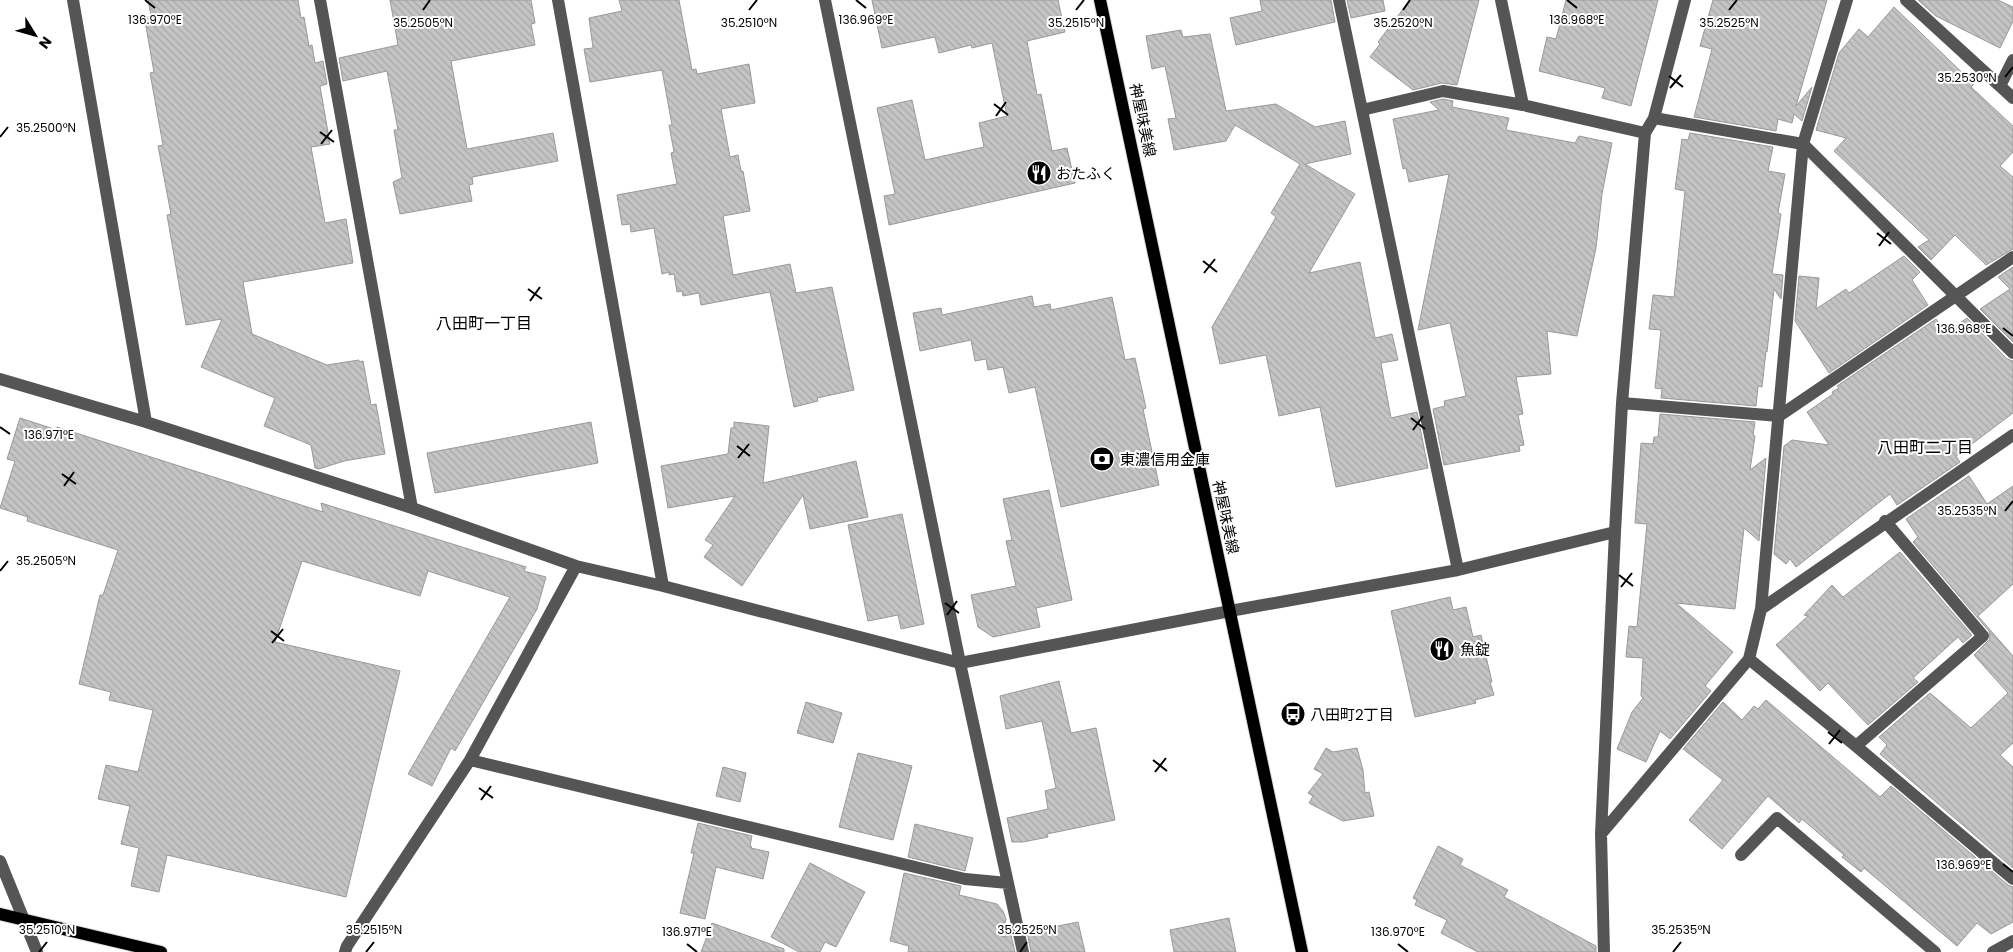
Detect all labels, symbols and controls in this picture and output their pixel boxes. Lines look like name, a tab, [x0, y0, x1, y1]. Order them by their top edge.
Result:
north arrow	[10, 10, 60, 60]
text: 136.970°E	[128, 11, 182, 28]
text: 136.969°E	[839, 11, 893, 28]
text: 136.968°E	[1550, 11, 1604, 28]
text: 35.2505°N	[393, 14, 453, 31]
text: 35.2510°N	[721, 14, 777, 31]
text: 35.2515°N	[1048, 14, 1104, 31]
text: 35.2520°N	[1373, 14, 1433, 31]
text: 35.2525°N	[1699, 14, 1759, 31]
text: N	[34, 33, 57, 53]
text: 35.2530°N	[1937, 69, 1997, 86]
street label: 神屋味美線	[1125, 81, 1161, 159]
text: 35.2500°N	[16, 119, 76, 136]
restaurant icon: おたふく	[1026, 160, 1052, 186]
place label: おたふく	[1056, 163, 1116, 184]
district label: 八田町一丁目	[436, 312, 532, 335]
text: 136.968°E	[1937, 320, 1991, 337]
text: 136.971°E	[24, 426, 74, 443]
district label: 八田町二丁目	[1877, 436, 1973, 459]
bank icon: 東濃信用金庫	[1089, 446, 1115, 472]
place label: 東濃信用金庫	[1120, 449, 1210, 470]
street label: 神屋味美線	[1208, 478, 1244, 556]
text: 35.2535°N	[1937, 502, 1997, 519]
text: 35.2505°N	[16, 552, 76, 569]
restaurant icon: 魚錠	[1429, 636, 1455, 662]
place label: 魚錠	[1460, 639, 1490, 660]
bus stop icon: 八田町2丁目	[1280, 701, 1306, 727]
place label: 八田町2丁目	[1310, 704, 1394, 725]
text: 136.969°E	[1937, 856, 1991, 873]
text: 35.2510°N	[19, 921, 75, 938]
text: 35.2515°N	[346, 921, 402, 938]
text: 35.2525°N	[997, 921, 1057, 938]
text: 35.2535°N	[1651, 921, 1711, 938]
text: 136.971°E	[662, 923, 712, 940]
text: 136.970°E	[1371, 923, 1425, 940]

